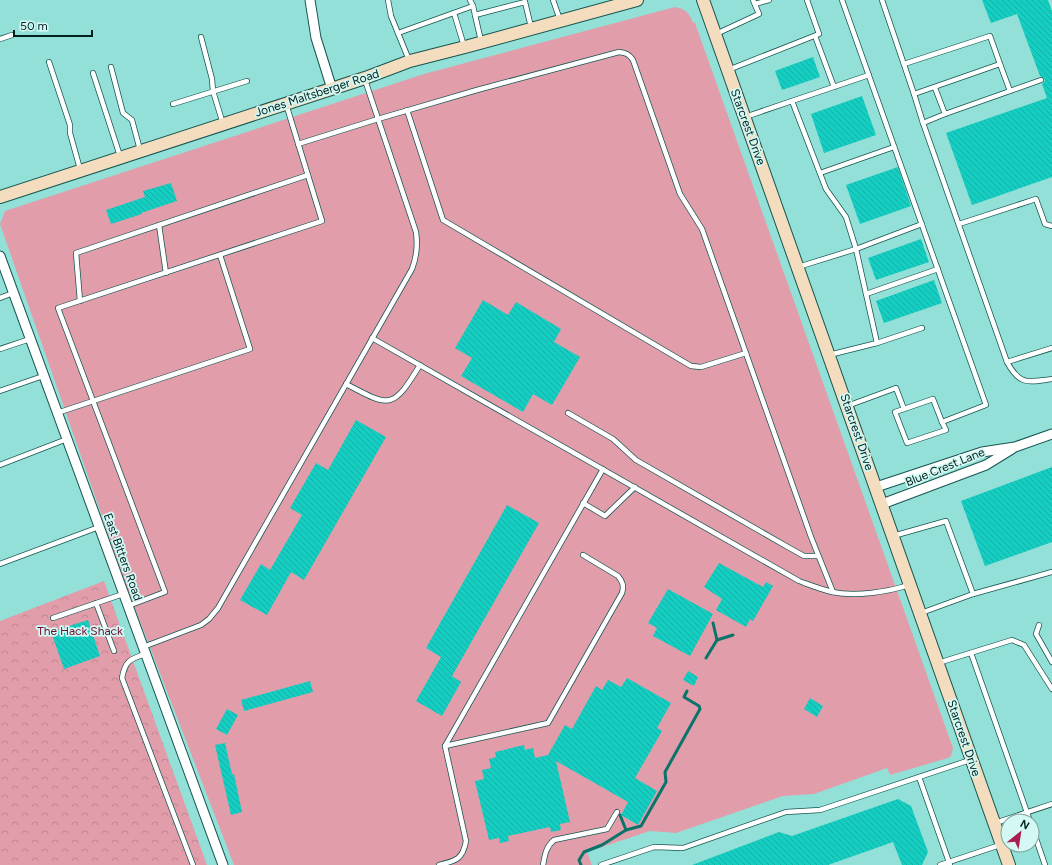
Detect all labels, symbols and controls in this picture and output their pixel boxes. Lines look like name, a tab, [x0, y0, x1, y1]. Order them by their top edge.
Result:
scale bar	[14, 12, 92, 38]
text: 50 m	[20, 19, 48, 33]
street label: Jones Maltsberger Road	[253, 66, 381, 120]
street label: Starcrest Drive	[728, 87, 768, 167]
street label: Starcrest Drive	[837, 392, 877, 473]
street label: Blue Crest Lane	[903, 445, 987, 489]
street label: East Bitters Road	[101, 511, 145, 603]
park label: The Hack Shack	[37, 624, 123, 638]
street label: Starcrest Drive	[944, 698, 984, 779]
north arrow	[1000, 813, 1040, 853]
text: N	[1018, 817, 1032, 833]

